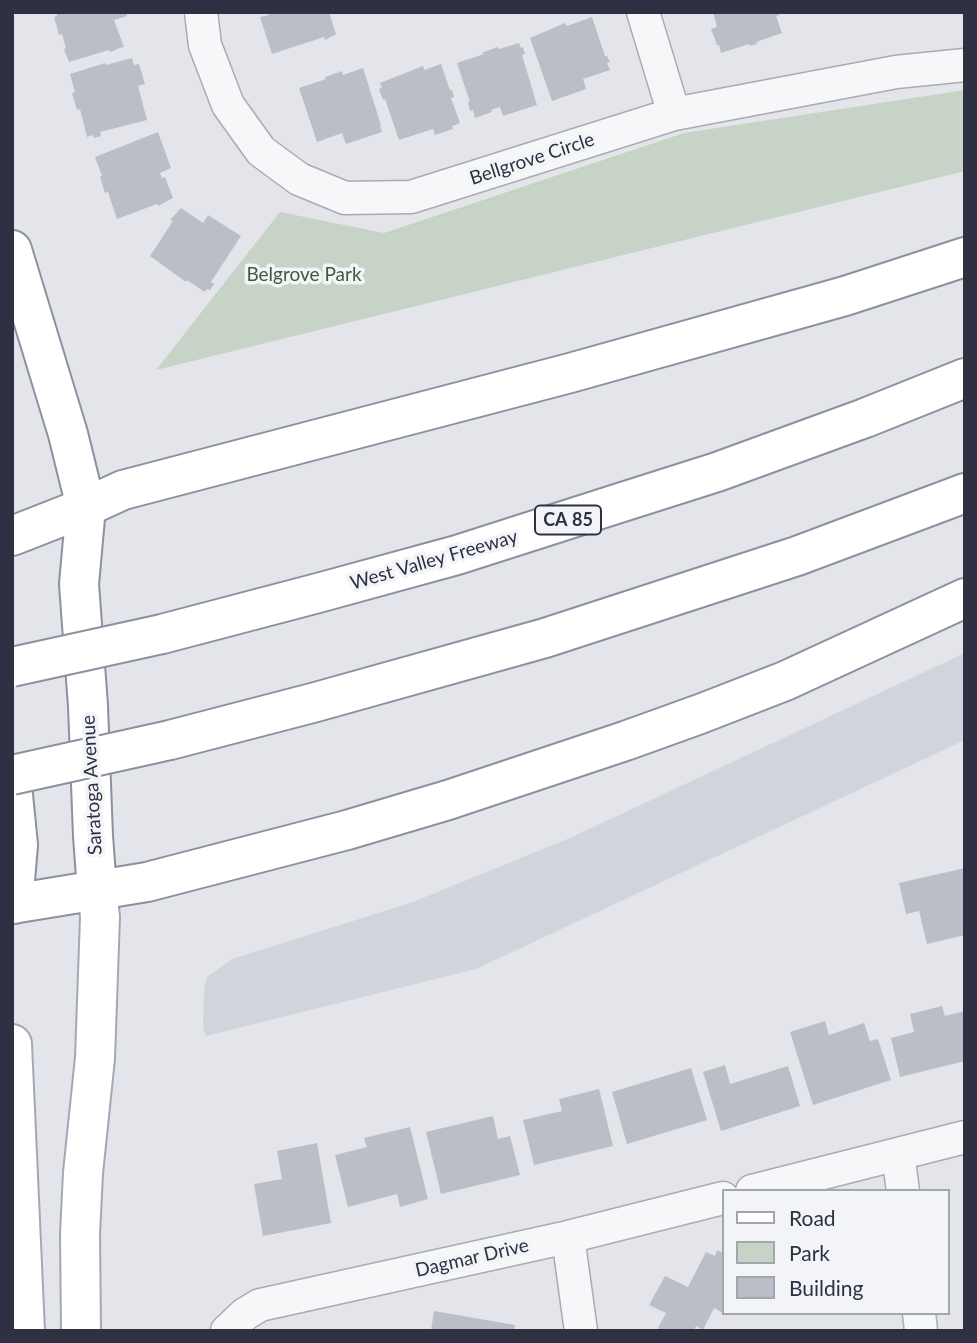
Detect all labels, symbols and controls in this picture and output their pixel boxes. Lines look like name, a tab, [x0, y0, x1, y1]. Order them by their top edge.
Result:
street label: Bellgrove Circle	[467, 128, 597, 190]
park label: Belgrove Park	[246, 264, 362, 286]
road number: CA 85	[535, 506, 601, 534]
street label: West Valley Freeway	[348, 525, 520, 595]
street label: Saratoga Avenue	[77, 714, 107, 856]
legend	[722, 1189, 949, 1315]
text: Road	[789, 1205, 836, 1230]
street label: Dagmar Drive	[413, 1234, 531, 1282]
text: Park	[789, 1240, 830, 1265]
text: Building	[789, 1275, 864, 1300]

